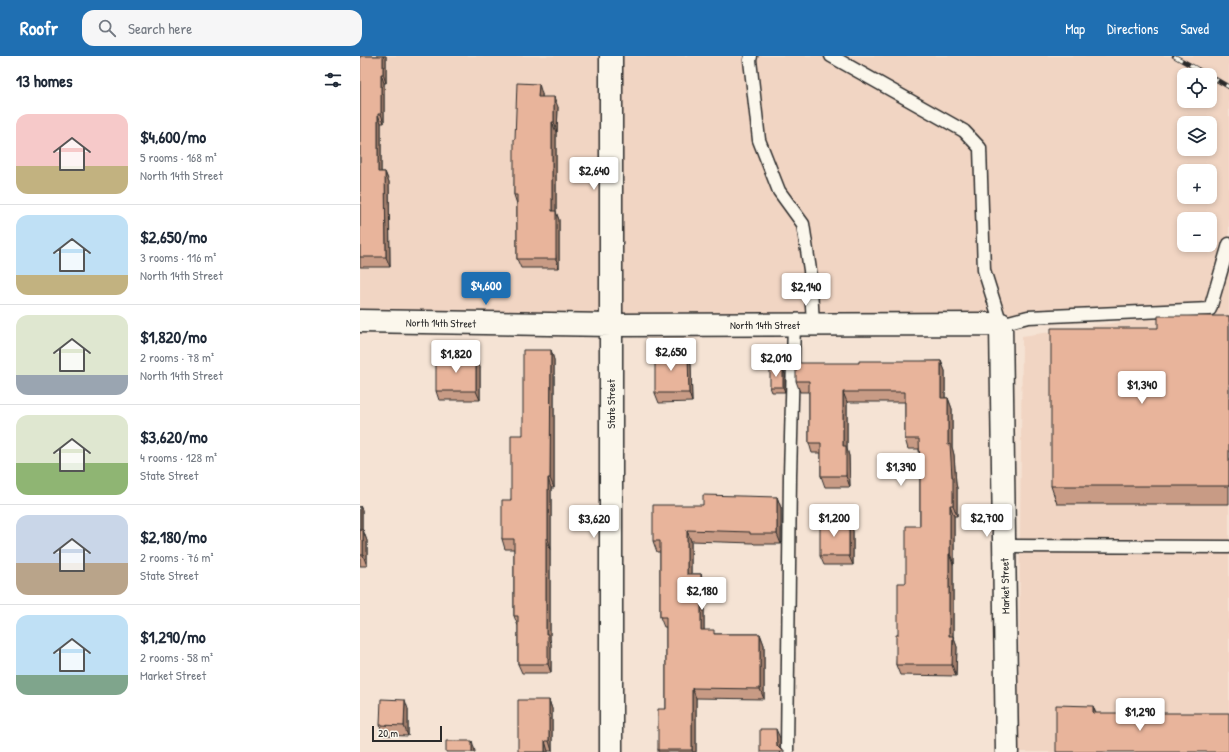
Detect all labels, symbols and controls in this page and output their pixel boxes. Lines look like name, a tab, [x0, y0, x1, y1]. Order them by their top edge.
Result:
search box	[82, 10, 362, 46]
text: Roofr	[20, 15, 58, 41]
icon: search	[96, 17, 118, 39]
text: Search here	[128, 18, 192, 39]
text: Map	[1065, 19, 1085, 38]
text: Directions	[1107, 19, 1158, 38]
text: Saved	[1180, 19, 1209, 38]
map controls	[1177, 68, 1217, 252]
button: locate	[1177, 68, 1217, 108]
text: 13 homes	[16, 69, 73, 92]
icon: filters	[322, 69, 344, 91]
button: layers	[1177, 116, 1217, 156]
text: $4,600/mo	[140, 125, 206, 148]
icon: home	[48, 130, 96, 178]
text: 5 rooms · 168 m²	[140, 148, 217, 166]
pin: $2,640	[561, 157, 627, 191]
text: $2,640	[578, 161, 610, 179]
button: +	[1177, 164, 1217, 204]
text: North 14th Street	[140, 166, 223, 184]
button: −	[1177, 212, 1217, 252]
text: $2,650/mo	[140, 225, 207, 248]
icon: home	[48, 231, 96, 279]
text: 3 rooms · 116 m²	[140, 248, 216, 266]
text: North 14th Street	[140, 266, 223, 284]
pin: $4,600	[453, 272, 519, 306]
pin: $2,140	[773, 273, 839, 307]
text: $4,600	[471, 276, 501, 294]
text: $2,140	[791, 277, 821, 295]
street label: North 14th Street	[406, 315, 476, 331]
street label: North 14th Street	[730, 318, 800, 332]
text: $1,820/mo	[140, 325, 207, 348]
icon: home	[48, 331, 96, 379]
pin: $2,650	[638, 338, 704, 372]
pin: $1,820	[423, 340, 489, 374]
text: $2,650	[655, 342, 687, 360]
text: $1,820	[440, 344, 472, 362]
pin: $2,010	[743, 344, 809, 378]
text: 2 rooms · 78 m²	[140, 348, 214, 366]
text: $2,010	[760, 348, 792, 366]
text: North 14th Street	[140, 366, 223, 384]
pin: $1,340	[1109, 371, 1175, 405]
text: $1,340	[1127, 375, 1157, 393]
street label: State Street	[604, 379, 618, 429]
text: $3,620/mo	[140, 425, 208, 448]
icon: home	[48, 431, 96, 479]
text: 4 rooms · 128 m²	[140, 448, 217, 466]
pin: $1,390	[868, 453, 934, 487]
text: $1,390	[886, 457, 916, 475]
text: State Street	[140, 466, 198, 484]
pin: $1,200	[801, 504, 867, 538]
pin: $2,700	[954, 504, 1020, 538]
pin: $3,620	[561, 505, 627, 539]
text: $1,200	[818, 508, 850, 526]
text: $2,700	[970, 508, 1004, 526]
text: $3,620	[578, 509, 610, 527]
text: $2,180/mo	[140, 525, 207, 548]
icon: home	[48, 531, 96, 579]
text: 2 rooms · 76 m²	[140, 548, 213, 566]
street label: Market Street	[998, 558, 1012, 614]
text: State Street	[140, 566, 198, 584]
pin: $2,180	[669, 577, 735, 611]
text: $2,180	[686, 581, 718, 599]
text: $1,290/mo	[140, 625, 206, 648]
icon: home	[48, 631, 96, 679]
text: 2 rooms · 58 m²	[140, 648, 213, 666]
text: Market Street	[140, 666, 206, 684]
pin: $1,290	[1107, 698, 1173, 732]
text: $1,290	[1125, 702, 1155, 720]
scale bar	[372, 724, 442, 743]
text: 20 m	[378, 726, 398, 740]

